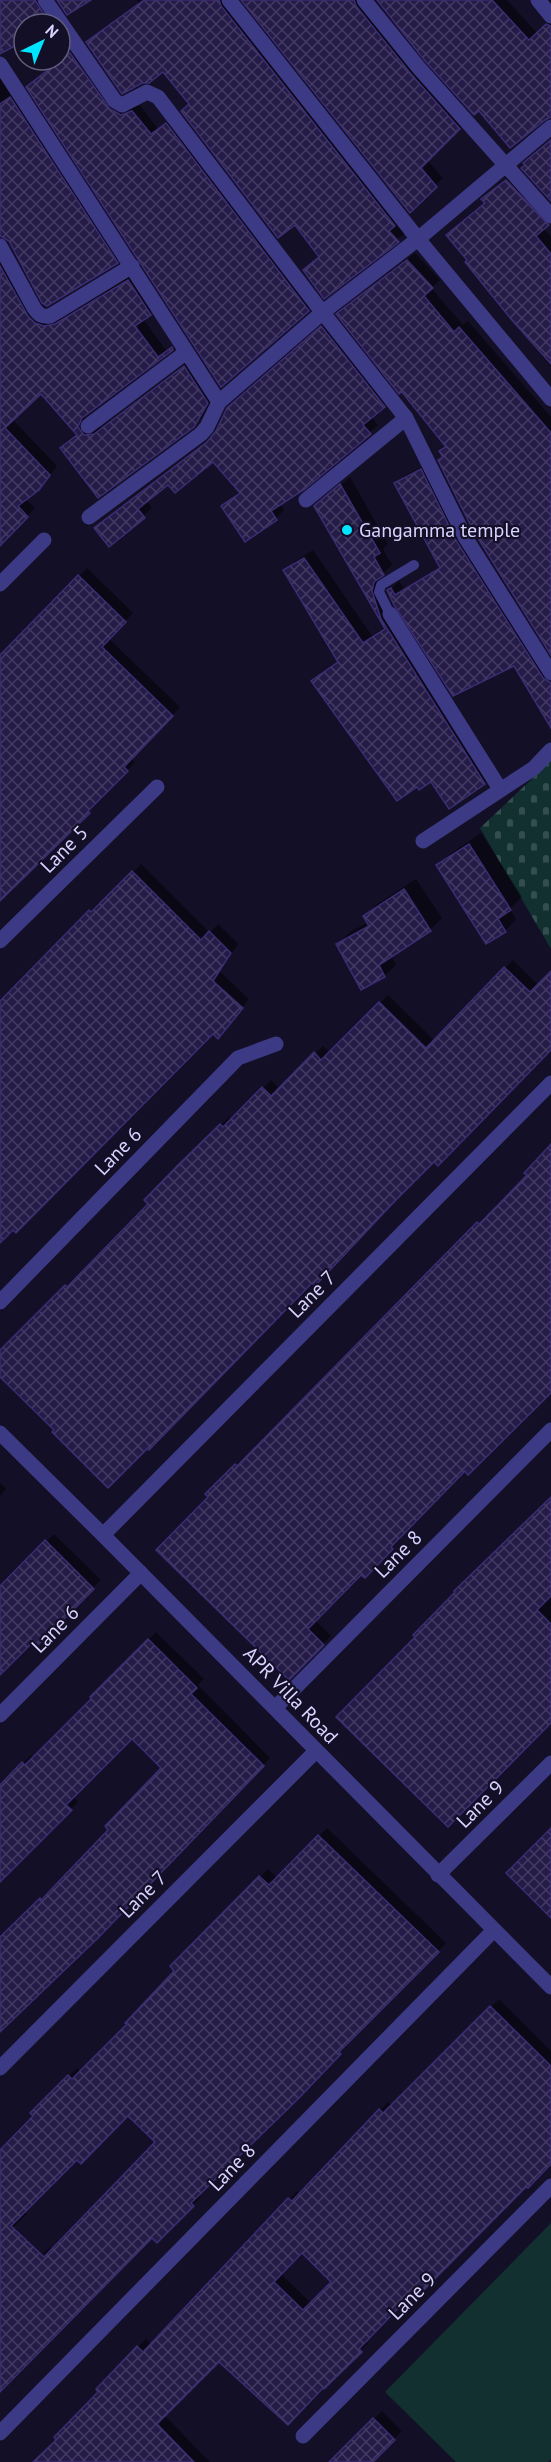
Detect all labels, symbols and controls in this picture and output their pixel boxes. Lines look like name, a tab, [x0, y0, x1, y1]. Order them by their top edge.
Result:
north arrow	[12, 12, 72, 72]
text: N	[42, 20, 63, 42]
place label: Gangamma temple	[359, 517, 520, 543]
marker: Gangamma temple	[340, 523, 354, 537]
street label: Lane 5	[35, 820, 93, 878]
street label: Lane 6	[89, 1121, 147, 1181]
street label: Lane 7	[283, 1265, 341, 1323]
street label: Lane 8	[369, 1525, 427, 1583]
street label: Lane 6	[26, 1600, 84, 1658]
street label: APR Villa Road	[238, 1641, 344, 1749]
street label: Lane 9	[451, 1775, 509, 1833]
street label: Lane 7	[114, 1865, 172, 1923]
street label: Lane 8	[203, 2137, 261, 2197]
street label: Lane 9	[383, 2267, 441, 2325]

